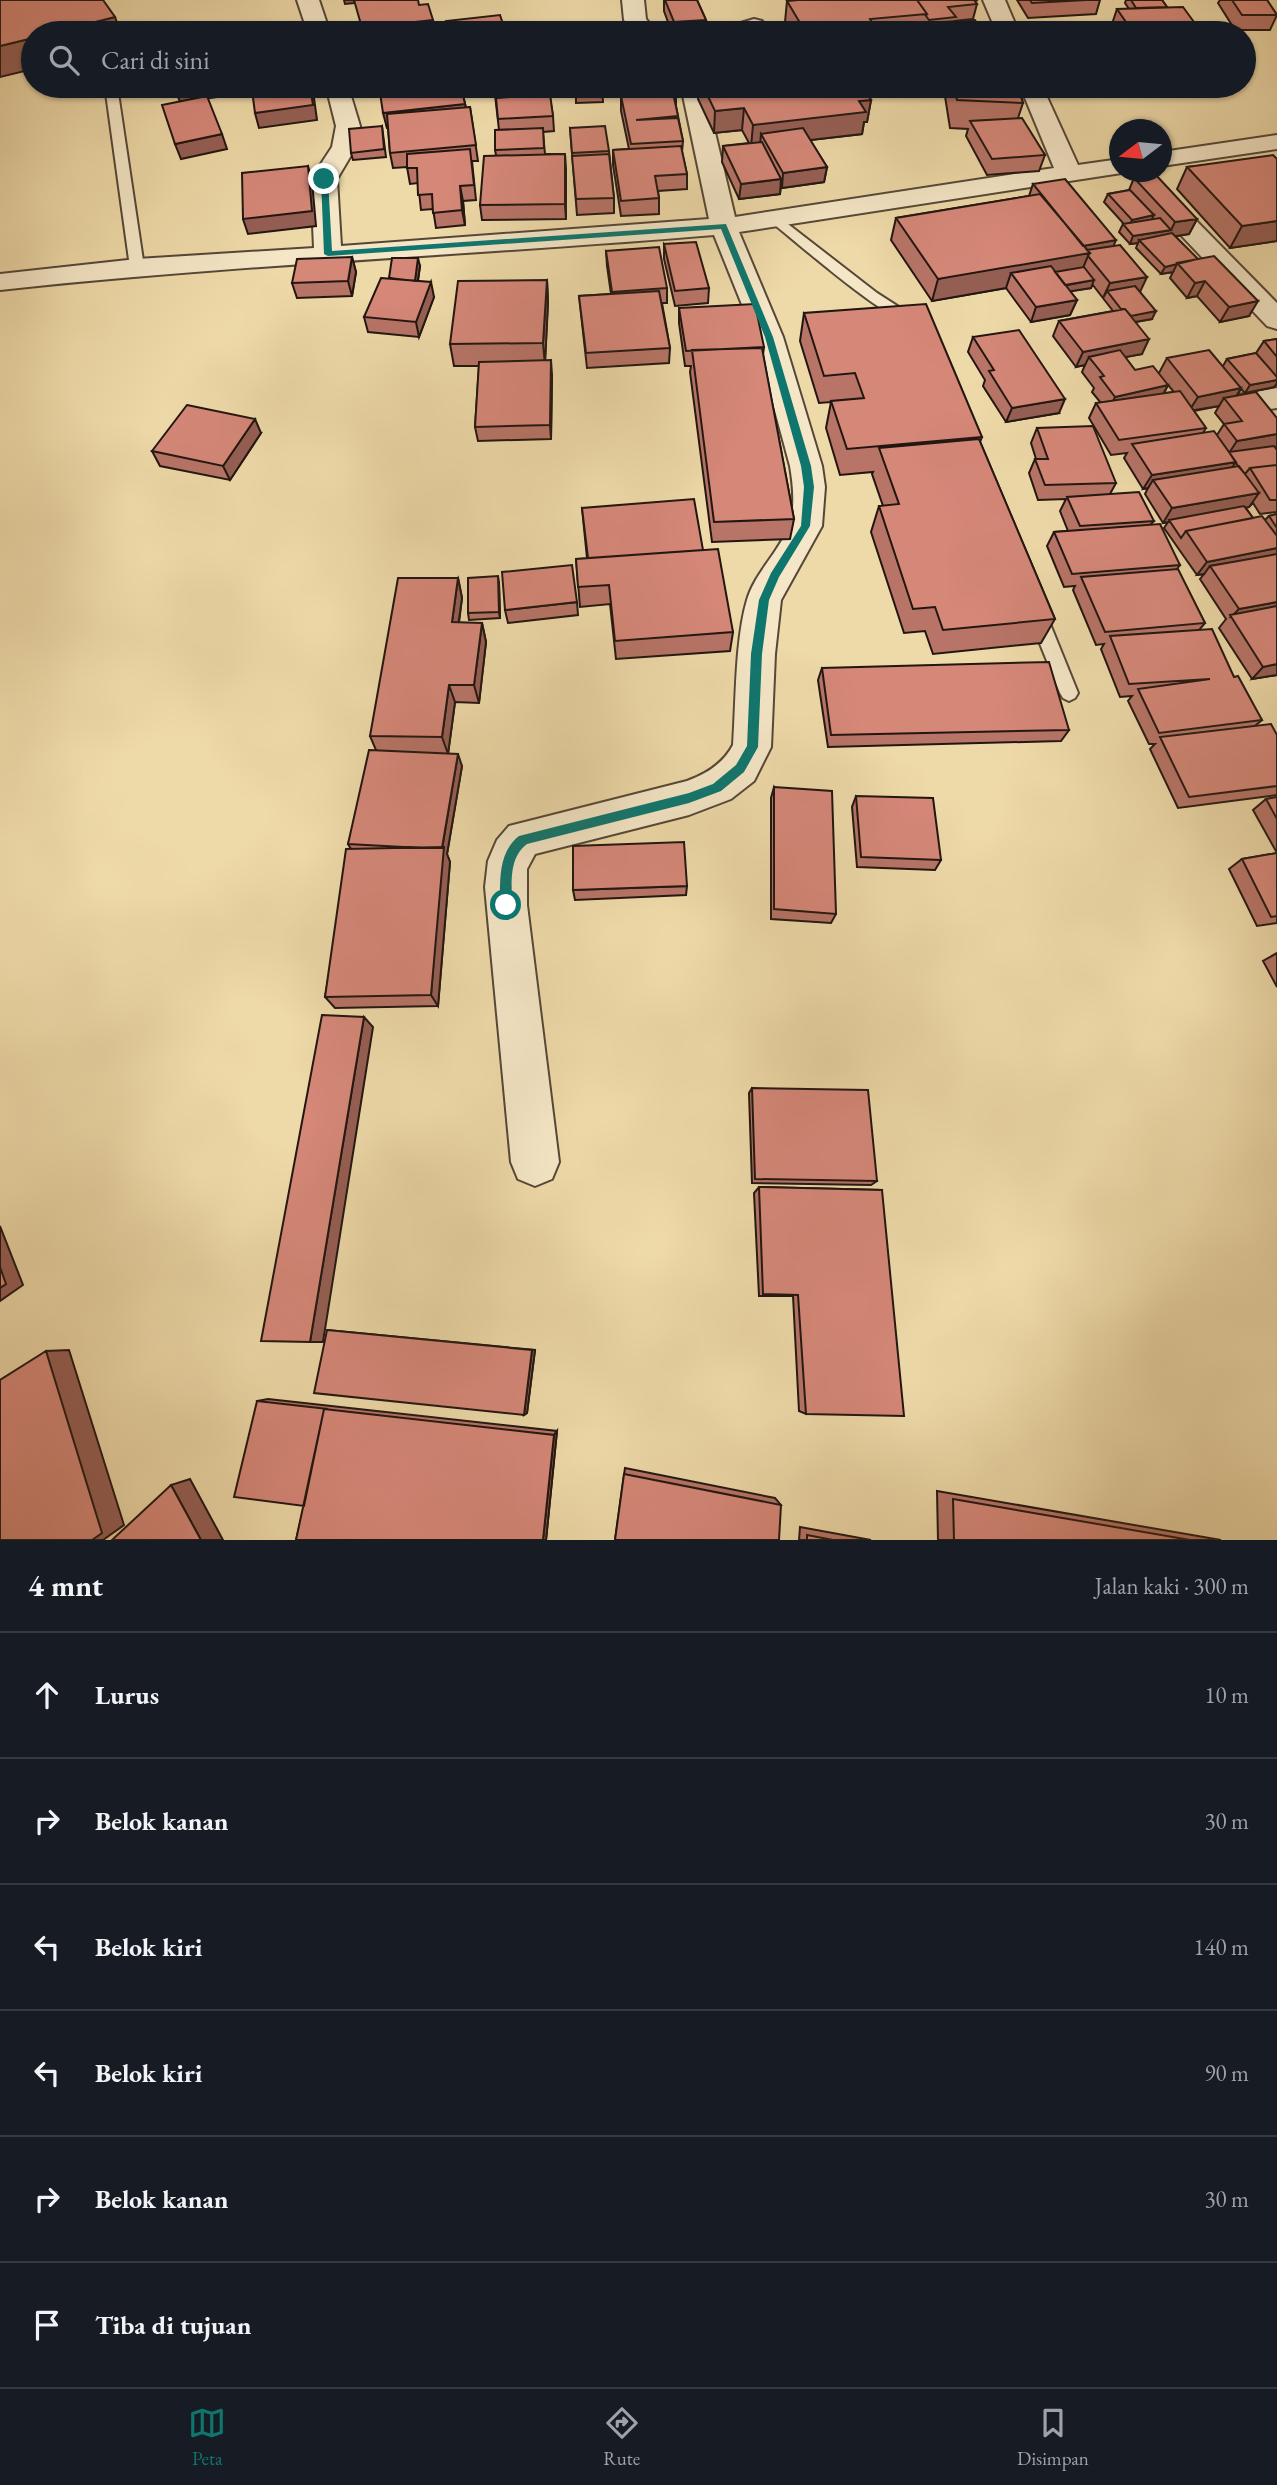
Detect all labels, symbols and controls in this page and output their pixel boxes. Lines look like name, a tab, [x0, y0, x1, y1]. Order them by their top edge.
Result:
search box	[21, 21, 1256, 98]
icon: search	[45, 41, 83, 79]
text: Cari di sini	[101, 43, 210, 77]
north arrow	[1109, 119, 1172, 182]
route end	[308, 163, 339, 194]
route start	[490, 889, 521, 920]
text: 4 mnt	[28, 1566, 103, 1605]
text: Jalan kaki · 300 m	[1095, 1571, 1249, 1601]
icon: ahead	[28, 1676, 66, 1714]
text: Lurus	[95, 1678, 159, 1712]
text: 10 m	[1204, 1680, 1249, 1710]
icon: right	[28, 1802, 66, 1840]
text: Belok kanan	[95, 1804, 229, 1838]
text: 30 m	[1204, 1806, 1249, 1836]
icon: left	[28, 1928, 66, 1966]
text: Belok kiri	[95, 1930, 202, 1964]
text: 140 m	[1193, 1932, 1249, 1962]
icon: left	[28, 2054, 66, 2092]
text: Belok kiri	[95, 2056, 202, 2090]
text: 90 m	[1204, 2058, 1249, 2088]
icon: right	[28, 2180, 66, 2218]
text: Belok kanan	[95, 2182, 229, 2216]
text: 30 m	[1204, 2184, 1249, 2214]
icon: arrive	[28, 2306, 66, 2344]
text: Tiba di tujuan	[95, 2308, 251, 2342]
tab: Peta	[188, 2404, 226, 2471]
tab: Rute	[603, 2404, 641, 2471]
tab: Disimpan	[1017, 2404, 1089, 2471]

